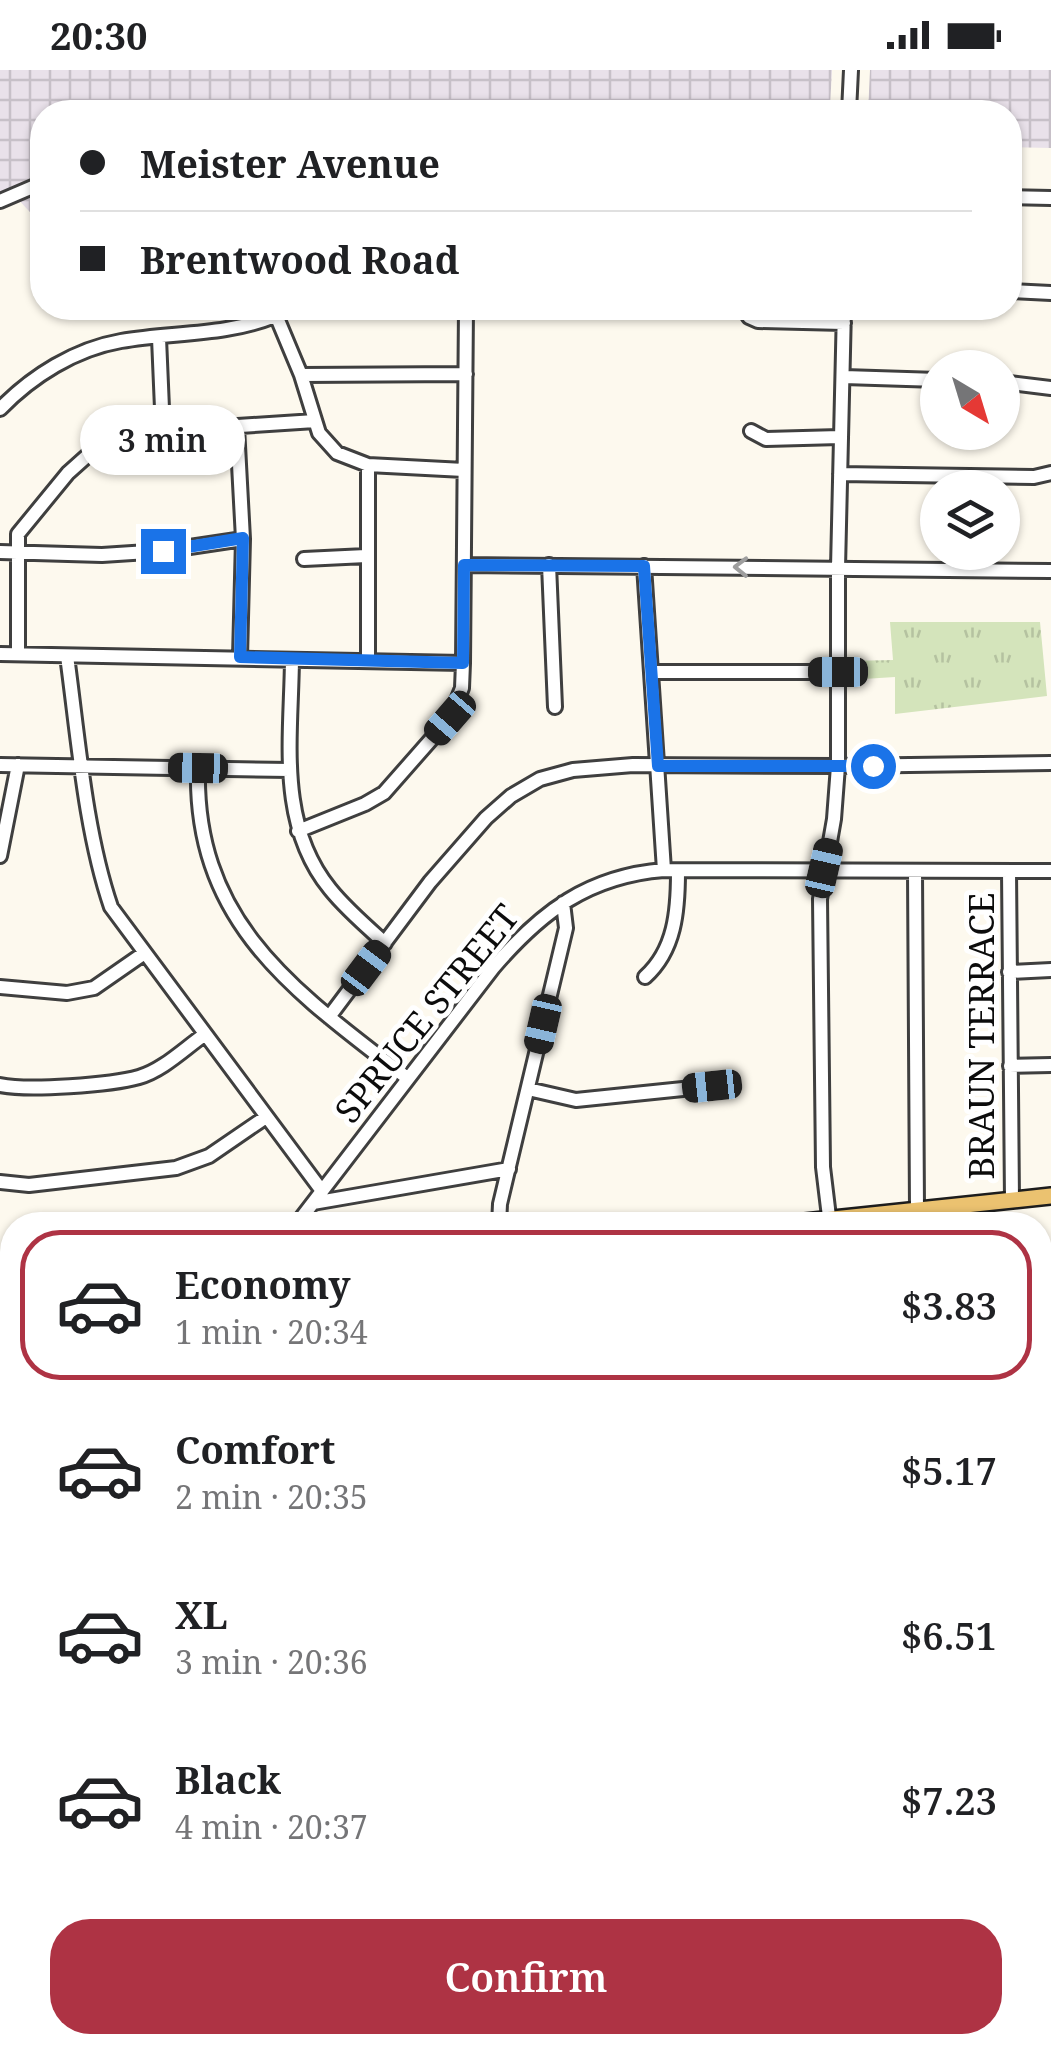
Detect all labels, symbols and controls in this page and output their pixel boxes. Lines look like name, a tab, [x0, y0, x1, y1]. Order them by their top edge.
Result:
text: 20:30	[50, 9, 147, 61]
text: Meister Avenue	[140, 137, 440, 189]
text: Brentwood Road	[140, 233, 459, 285]
north arrow	[920, 350, 1020, 450]
map controls	[920, 350, 1020, 570]
callout: 3 min	[80, 406, 246, 476]
text: 3 min	[118, 418, 207, 461]
button: layers	[920, 470, 1020, 570]
route end	[141, 529, 186, 574]
one-way arrow	[732, 556, 748, 577]
car	[808, 657, 868, 687]
car	[419, 686, 481, 750]
route start	[851, 744, 896, 789]
car	[168, 752, 228, 784]
car	[803, 835, 845, 901]
street label: BRAUN TERRACE	[957, 892, 1004, 1180]
street label: SPRUCE STREET	[323, 894, 529, 1132]
car	[336, 935, 396, 1001]
car	[522, 991, 564, 1057]
car	[681, 1068, 743, 1104]
text: Economy	[175, 1258, 351, 1310]
icon: car	[55, 1260, 145, 1350]
text: $3.83	[901, 1279, 997, 1331]
text: 1 min · 20:34	[175, 1310, 368, 1353]
text: Comfort	[175, 1423, 335, 1475]
icon: car	[55, 1425, 145, 1515]
text: $5.17	[901, 1444, 997, 1496]
text: 2 min · 20:35	[175, 1475, 368, 1518]
text: XL	[175, 1588, 228, 1640]
icon: car	[55, 1590, 145, 1680]
text: $6.51	[901, 1609, 997, 1661]
text: 3 min · 20:36	[175, 1640, 368, 1683]
text: Black	[175, 1753, 281, 1805]
icon: car	[55, 1755, 145, 1845]
text: $7.23	[901, 1774, 997, 1826]
text: 4 min · 20:37	[175, 1805, 368, 1848]
button: Confirm	[50, 1919, 1002, 2034]

